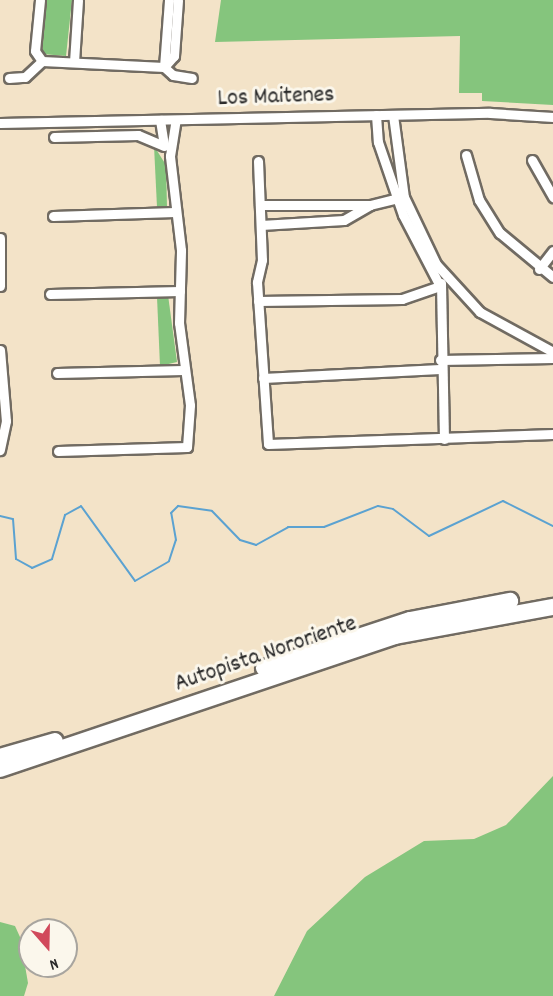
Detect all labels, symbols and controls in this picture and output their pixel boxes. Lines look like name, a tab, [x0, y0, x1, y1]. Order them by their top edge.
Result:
street label: Los Maitenes	[217, 82, 335, 114]
street label: Autopista Nororiente	[171, 610, 361, 700]
north arrow	[18, 918, 78, 978]
text: N	[46, 951, 61, 976]

